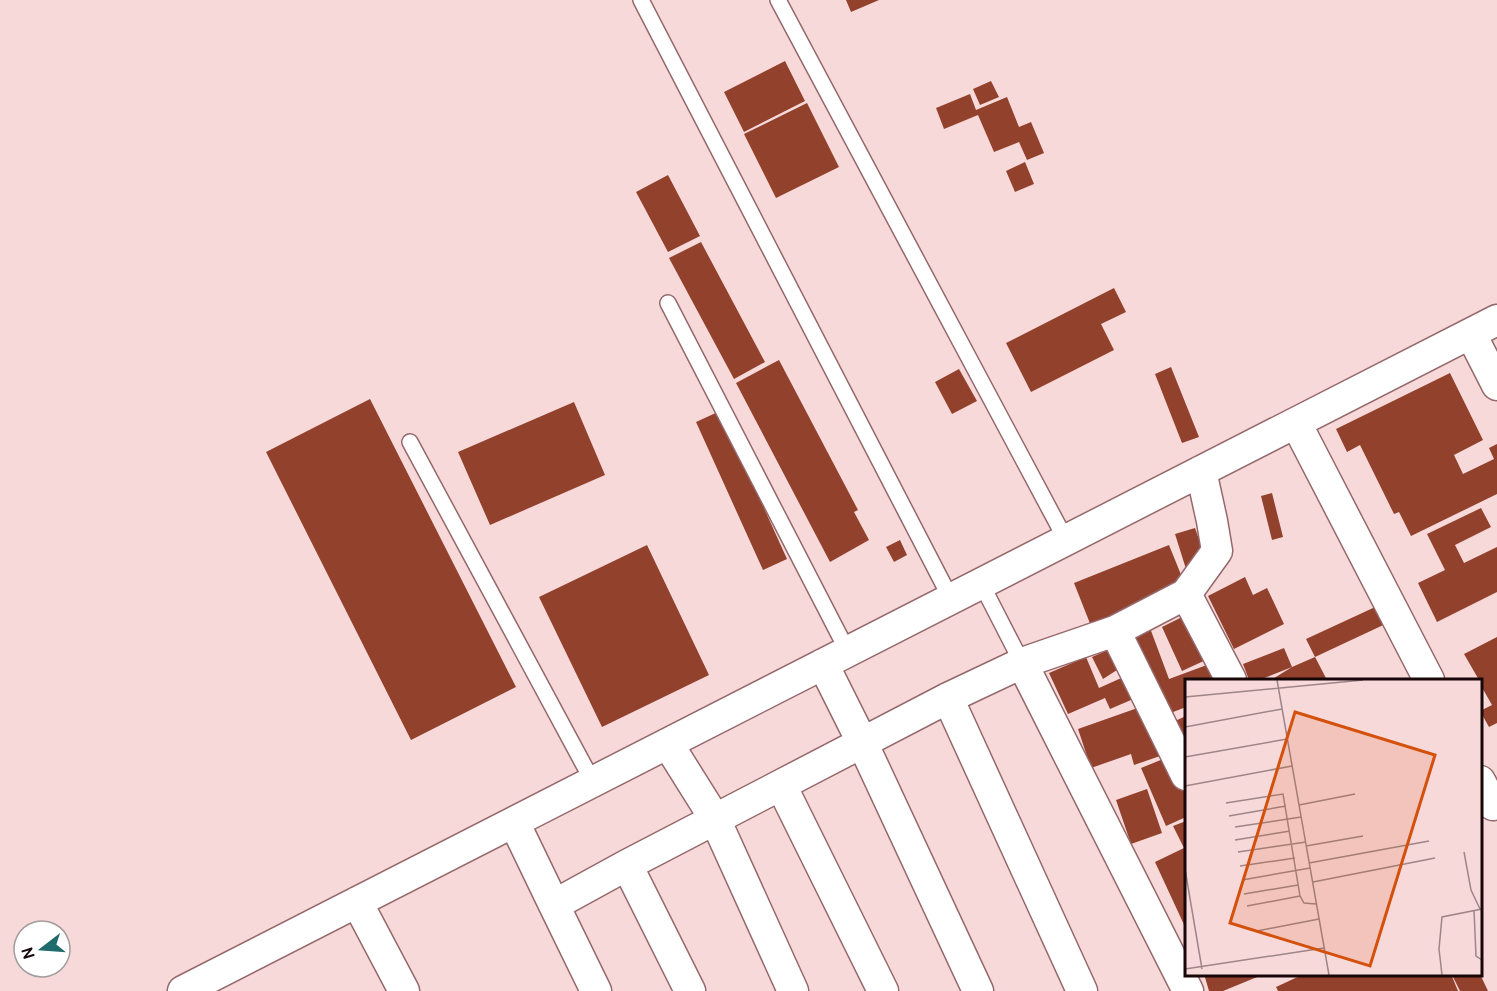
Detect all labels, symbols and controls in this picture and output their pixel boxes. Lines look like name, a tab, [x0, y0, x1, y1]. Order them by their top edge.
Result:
inset map	[1185, 679, 1482, 976]
north arrow	[12, 919, 72, 979]
text: N	[17, 945, 39, 961]

